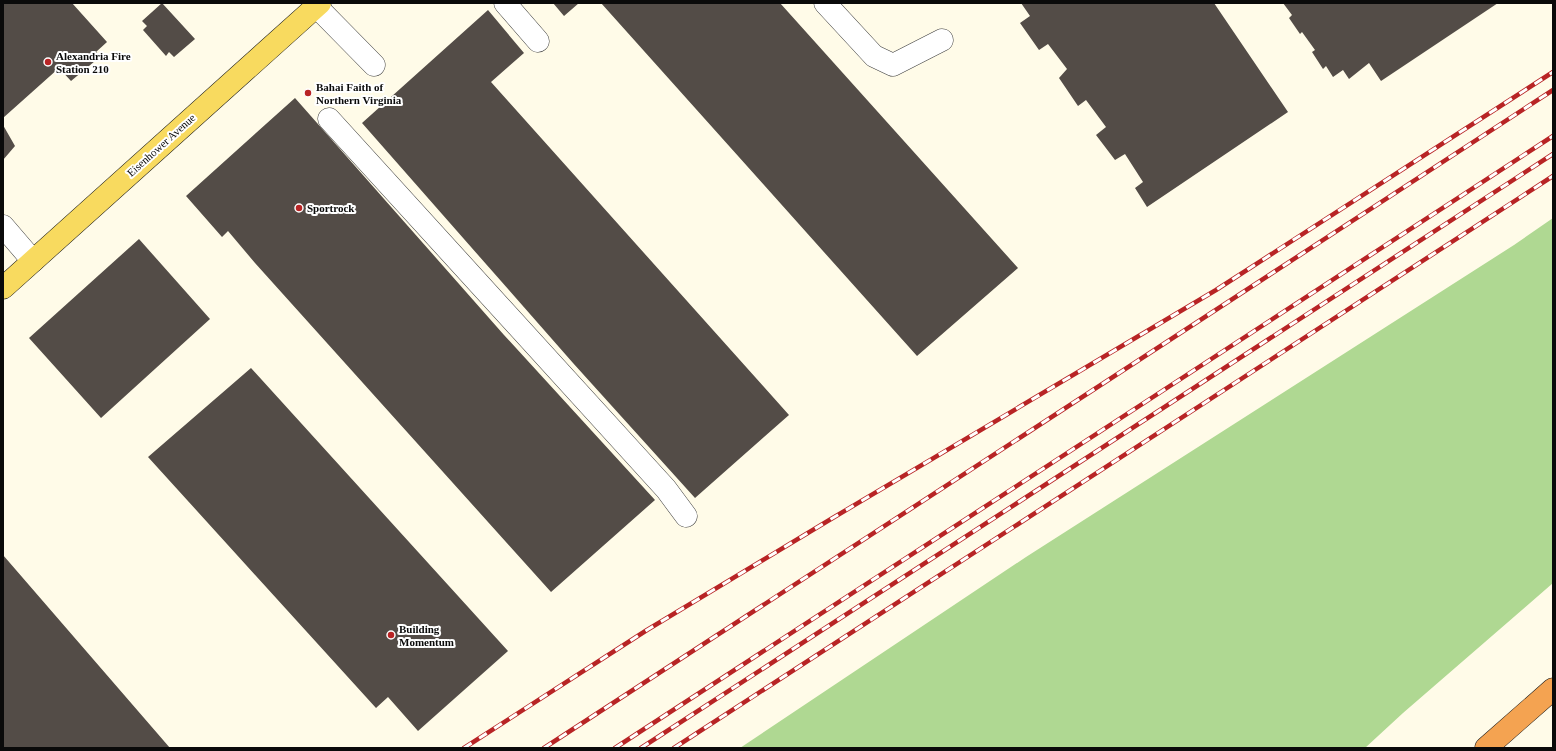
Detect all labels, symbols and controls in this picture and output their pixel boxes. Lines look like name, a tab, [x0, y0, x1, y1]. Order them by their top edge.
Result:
place label: Alexandria Fire Station 210	[56, 50, 131, 75]
marker: Alexandria Fire Station 210	[43, 57, 53, 67]
place label: Bahai Faith of Northern Virginia	[316, 81, 402, 106]
marker: Bahai Faith of Northern Virginia	[303, 88, 313, 98]
street label: Eisenhower Avenue	[124, 111, 198, 179]
place label: Sportrock	[307, 202, 355, 214]
marker: Sportrock	[294, 203, 304, 213]
place label: Building Momentum	[399, 623, 454, 648]
marker: Building Momentum	[386, 630, 396, 640]

